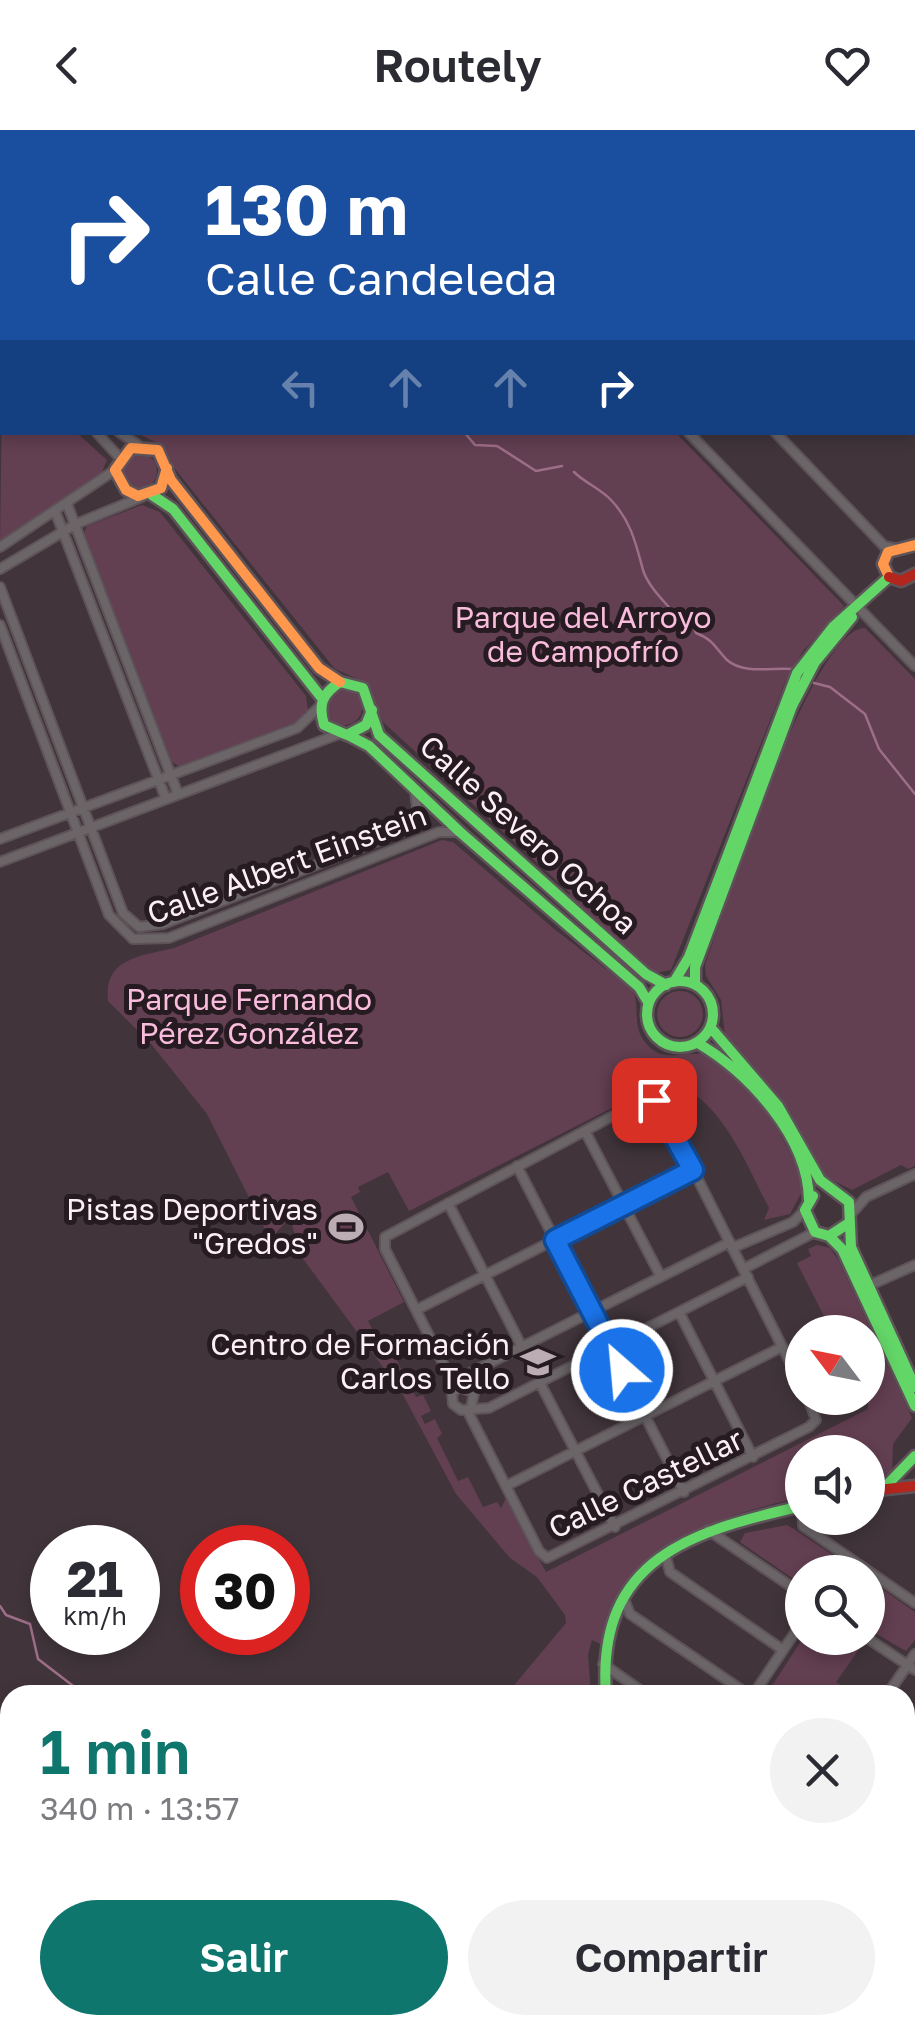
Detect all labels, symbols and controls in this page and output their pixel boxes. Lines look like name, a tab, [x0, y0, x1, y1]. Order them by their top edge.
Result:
icon: back	[40, 38, 95, 93]
text: Routely	[373, 38, 542, 92]
icon: heart	[820, 38, 875, 93]
text: 130 m	[205, 166, 408, 250]
icon: right	[40, 170, 170, 300]
text: Calle Candeleda	[205, 251, 557, 305]
icon: left	[273, 360, 328, 415]
icon: ahead	[378, 360, 433, 415]
icon: ahead	[483, 360, 538, 415]
icon: right	[588, 360, 643, 415]
park label: Parque del Arroyo de Campofrío	[455, 599, 711, 669]
street label: Calle Severo Ochoa	[413, 727, 645, 941]
street label: Calle Albert Einstein	[142, 797, 431, 931]
park label: Parque Fernando Pérez González	[126, 981, 372, 1051]
pin	[612, 1058, 697, 1143]
icon: arrive	[627, 1073, 682, 1128]
place label: Pistas Deportivas "Gredos"	[66, 1191, 318, 1261]
sports icon: Pistas Deportivas "Gredos"	[327, 1208, 365, 1246]
north arrow	[785, 1315, 885, 1415]
map controls	[785, 1315, 885, 1655]
position arrow	[570, 1318, 674, 1422]
place label: Centro de Formación Carlos Tello	[210, 1326, 510, 1396]
school or university icon: Centro de Formación Carlos Tello	[519, 1343, 557, 1381]
street label: Calle Castellar	[543, 1420, 749, 1546]
button: sound	[785, 1435, 885, 1535]
speed limit sign: 30	[180, 1525, 310, 1655]
text: 21	[67, 1548, 123, 1608]
button: search	[785, 1555, 885, 1655]
text: km/h	[63, 1600, 127, 1631]
text: 1 min	[40, 1715, 190, 1787]
button: close	[770, 1718, 875, 1823]
text: 340 m · 13:57	[40, 1789, 239, 1827]
button: Salir	[40, 1900, 448, 2015]
button: Compartir	[468, 1900, 875, 2015]

